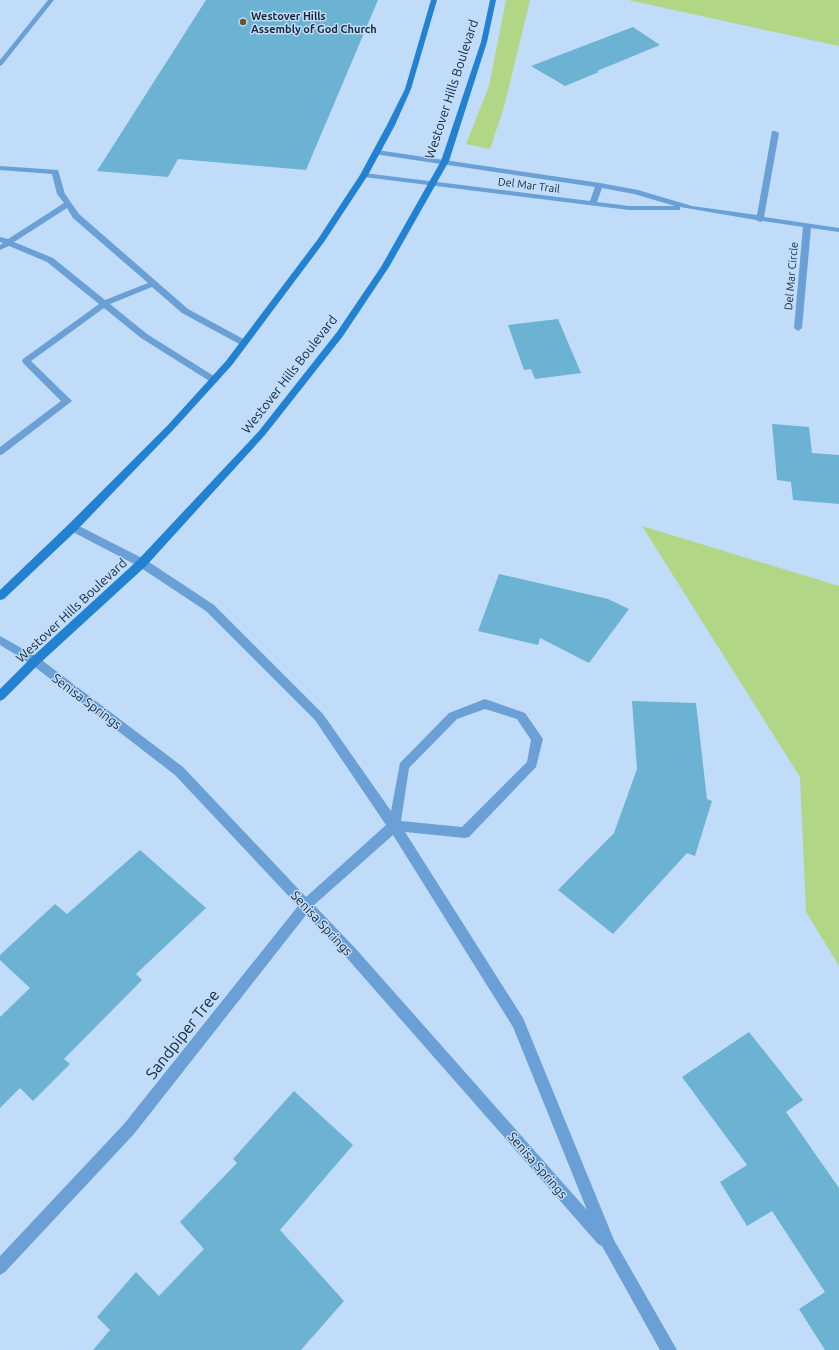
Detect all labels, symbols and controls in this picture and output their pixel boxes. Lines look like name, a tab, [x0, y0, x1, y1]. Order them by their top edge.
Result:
place label: Westover Hills Assembly of God Church	[251, 10, 377, 35]
marker: Westover Hills Assembly of God Church	[238, 17, 248, 27]
street label: Westover Hills Boulevard	[422, 18, 480, 160]
street label: Del Mar Trail	[497, 175, 561, 195]
street label: Del Mar Circle	[782, 241, 800, 311]
street label: Westover Hills Boulevard	[239, 312, 339, 436]
street label: Westover Hills Boulevard	[13, 555, 129, 665]
street label: Senisa Springs	[50, 670, 125, 732]
street label: Senisa Springs	[289, 888, 356, 958]
street label: Sandpiper Tree	[142, 986, 222, 1082]
street label: Senisa Springs	[506, 1129, 571, 1201]

